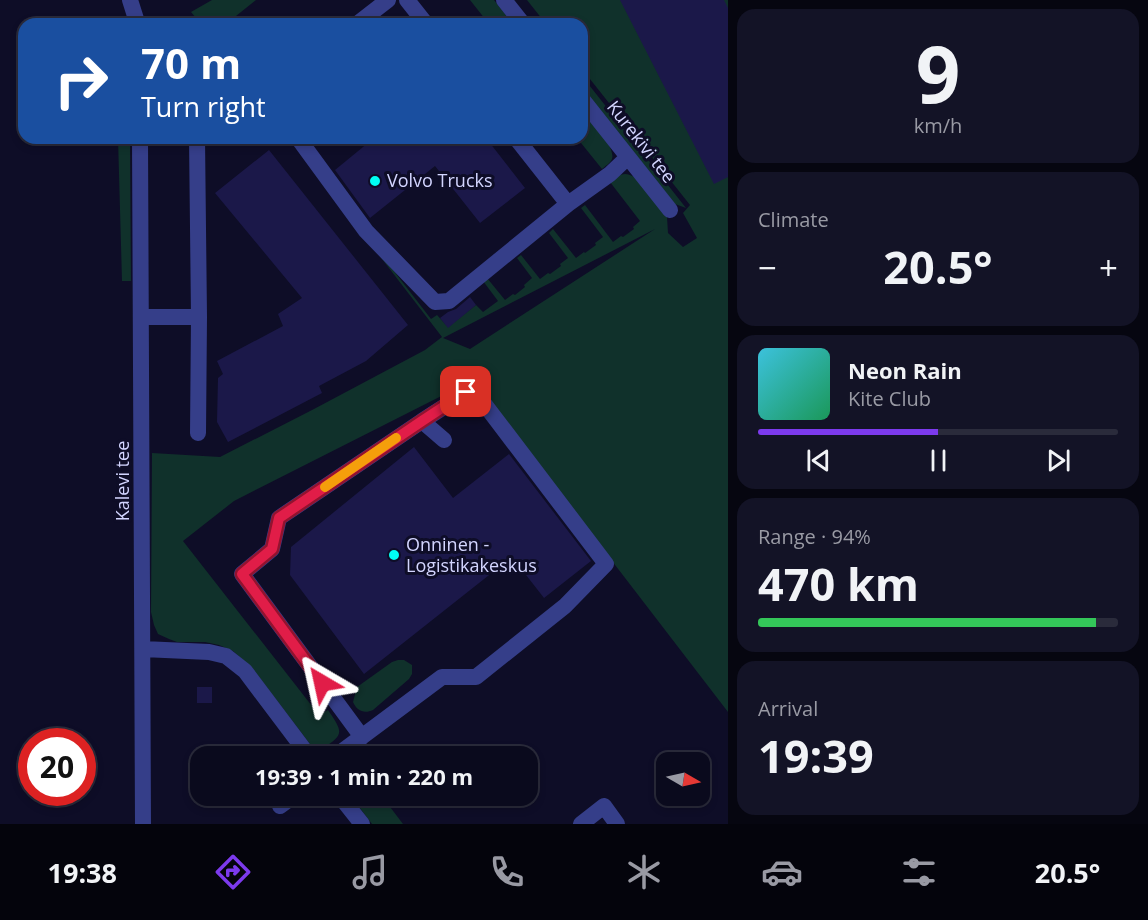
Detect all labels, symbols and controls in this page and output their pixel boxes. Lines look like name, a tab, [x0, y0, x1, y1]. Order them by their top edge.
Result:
text: 9	[916, 20, 960, 126]
text: 70 m	[141, 34, 241, 91]
icon: right	[42, 42, 120, 120]
text: Turn right	[141, 88, 266, 125]
street label: Kurekivi tee	[602, 95, 682, 188]
text: km/h	[914, 112, 962, 139]
place label: Volvo Trucks	[387, 168, 493, 192]
marker: Volvo Trucks	[368, 174, 382, 188]
text: Climate	[758, 206, 829, 233]
text: 20.5°	[883, 236, 993, 297]
text: −	[758, 245, 777, 290]
text: +	[1099, 245, 1118, 290]
text: Neon Rain	[848, 355, 962, 385]
pin	[440, 366, 491, 417]
icon: arrive	[449, 375, 482, 408]
text: Kite Club	[848, 385, 931, 412]
street label: Kalevi tee	[110, 441, 134, 521]
icon: previous	[802, 444, 835, 477]
icon: pause	[922, 444, 955, 477]
icon: next	[1042, 444, 1075, 477]
text: Range · 94%	[758, 523, 871, 550]
place label: Onninen - Logistikakeskus	[406, 532, 537, 577]
marker: Onninen - Logistikakeskus	[387, 548, 401, 562]
text: 470 km	[758, 553, 919, 614]
position arrow	[290, 651, 354, 715]
text: Arrival	[758, 695, 818, 722]
text: 19:39	[758, 725, 874, 786]
speed limit sign: 20	[18, 728, 96, 806]
north arrow	[656, 752, 710, 806]
map controls	[656, 752, 710, 806]
text: 19:39 · 1 min · 220 m	[255, 761, 473, 791]
icon: directions	[212, 851, 254, 893]
icon: music	[349, 851, 391, 893]
icon: phone	[486, 851, 528, 893]
icon: climate	[623, 851, 665, 893]
icon: car	[761, 851, 803, 893]
icon: filters	[898, 851, 940, 893]
text: 19:38	[48, 854, 117, 891]
text: 20.5°	[1035, 854, 1100, 891]

